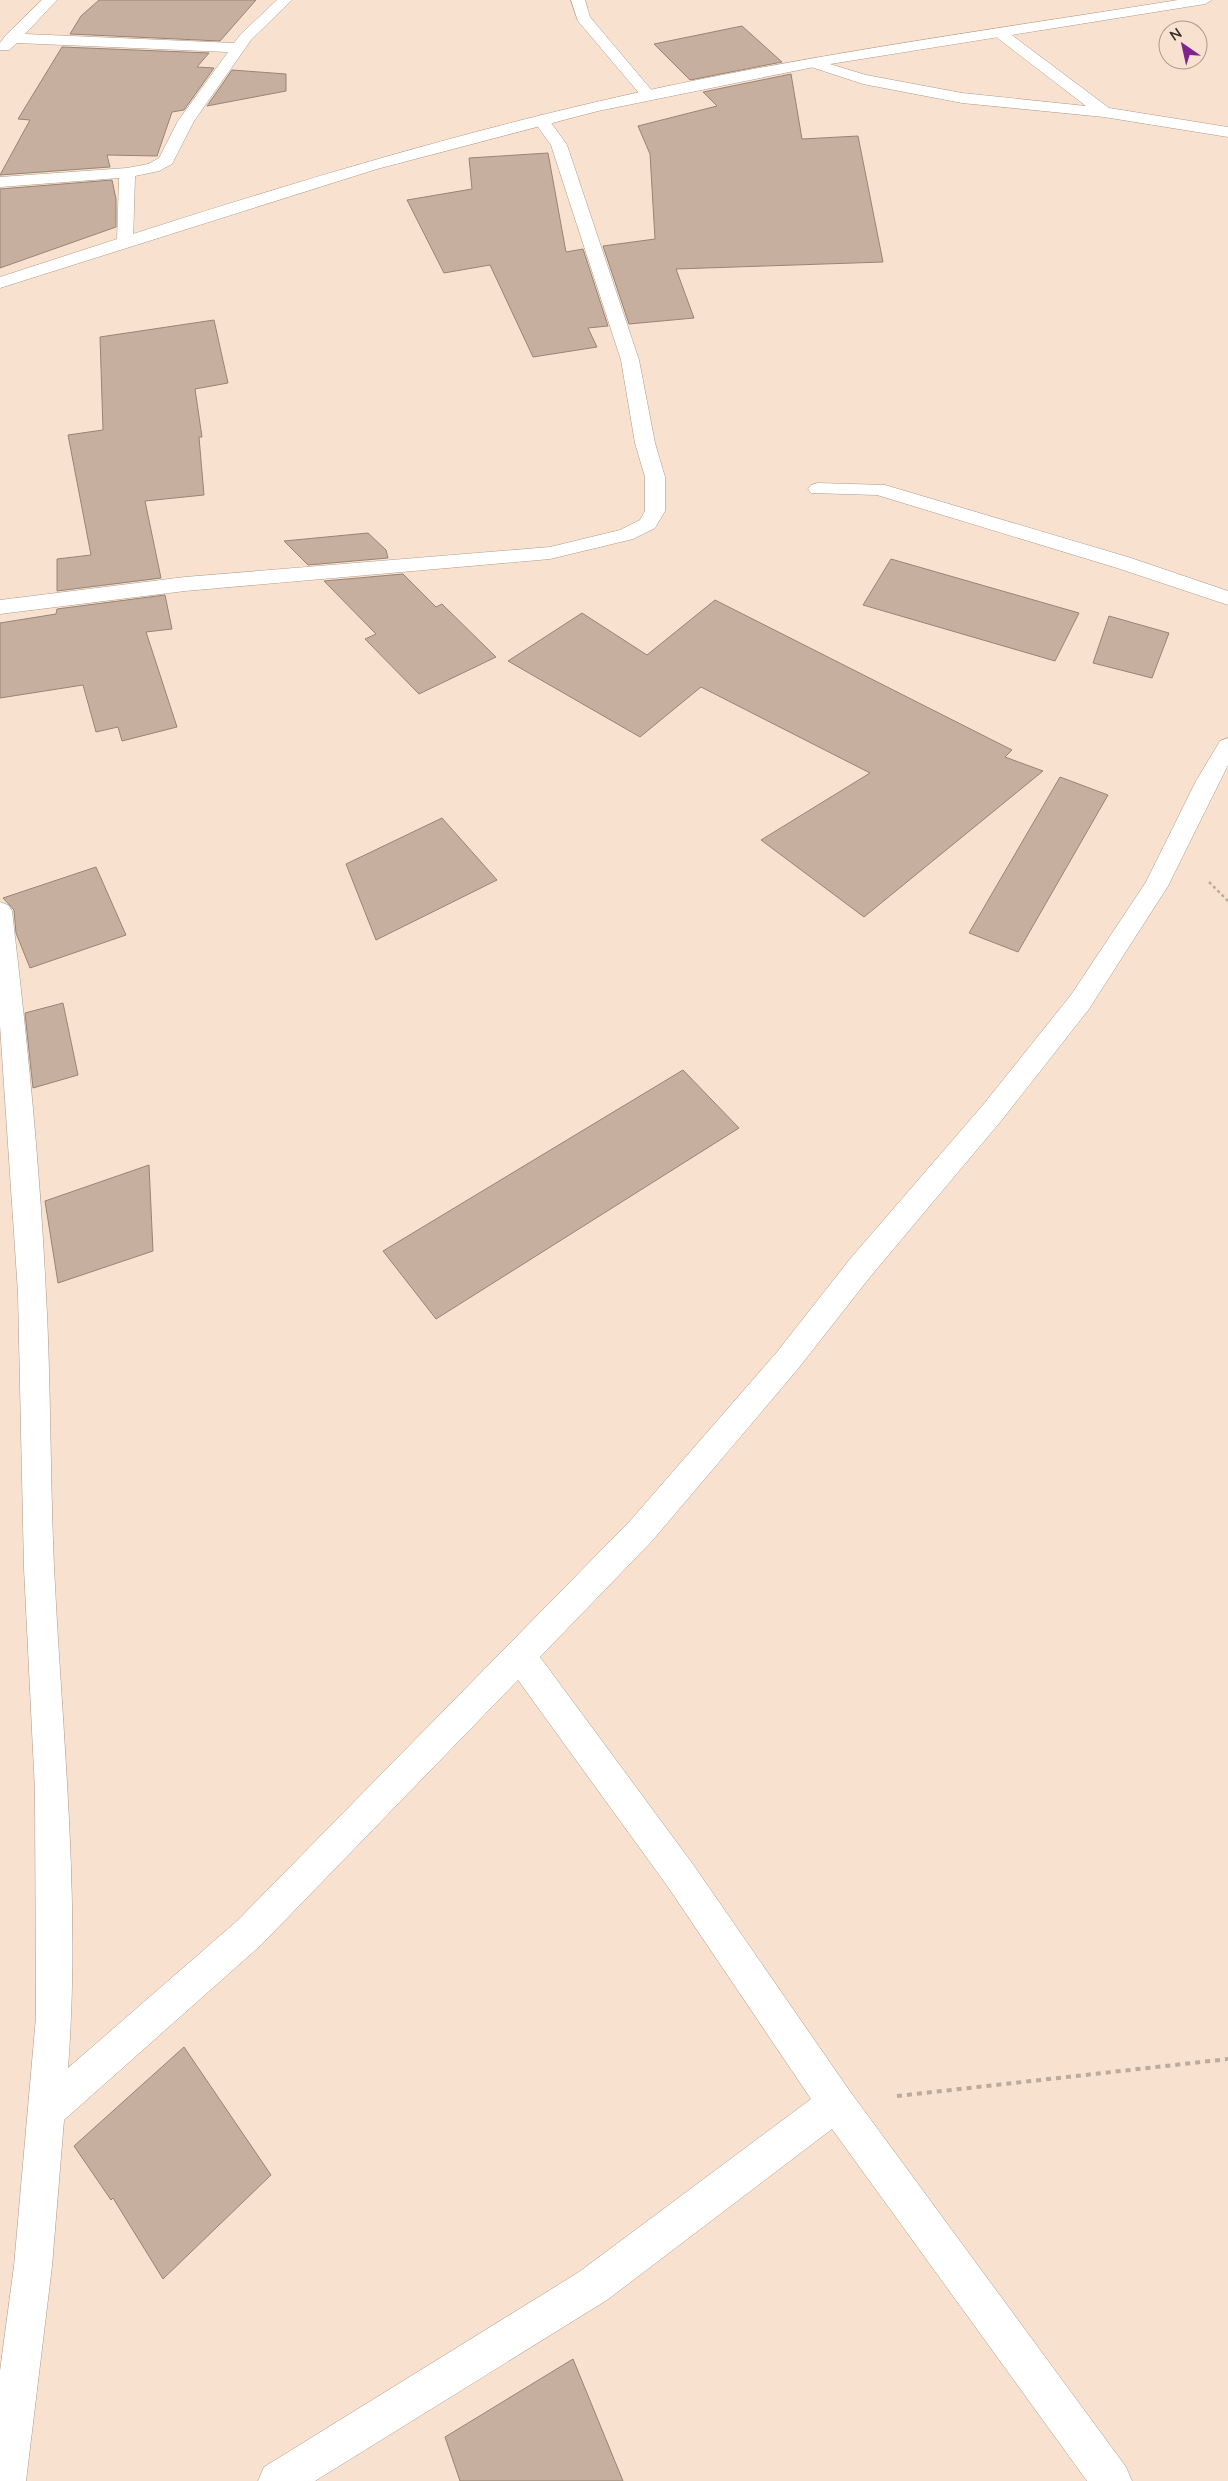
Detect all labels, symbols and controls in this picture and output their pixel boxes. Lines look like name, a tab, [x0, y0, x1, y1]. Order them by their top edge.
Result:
north arrow	[1158, 20, 1208, 70]
text: N	[1166, 24, 1185, 44]

